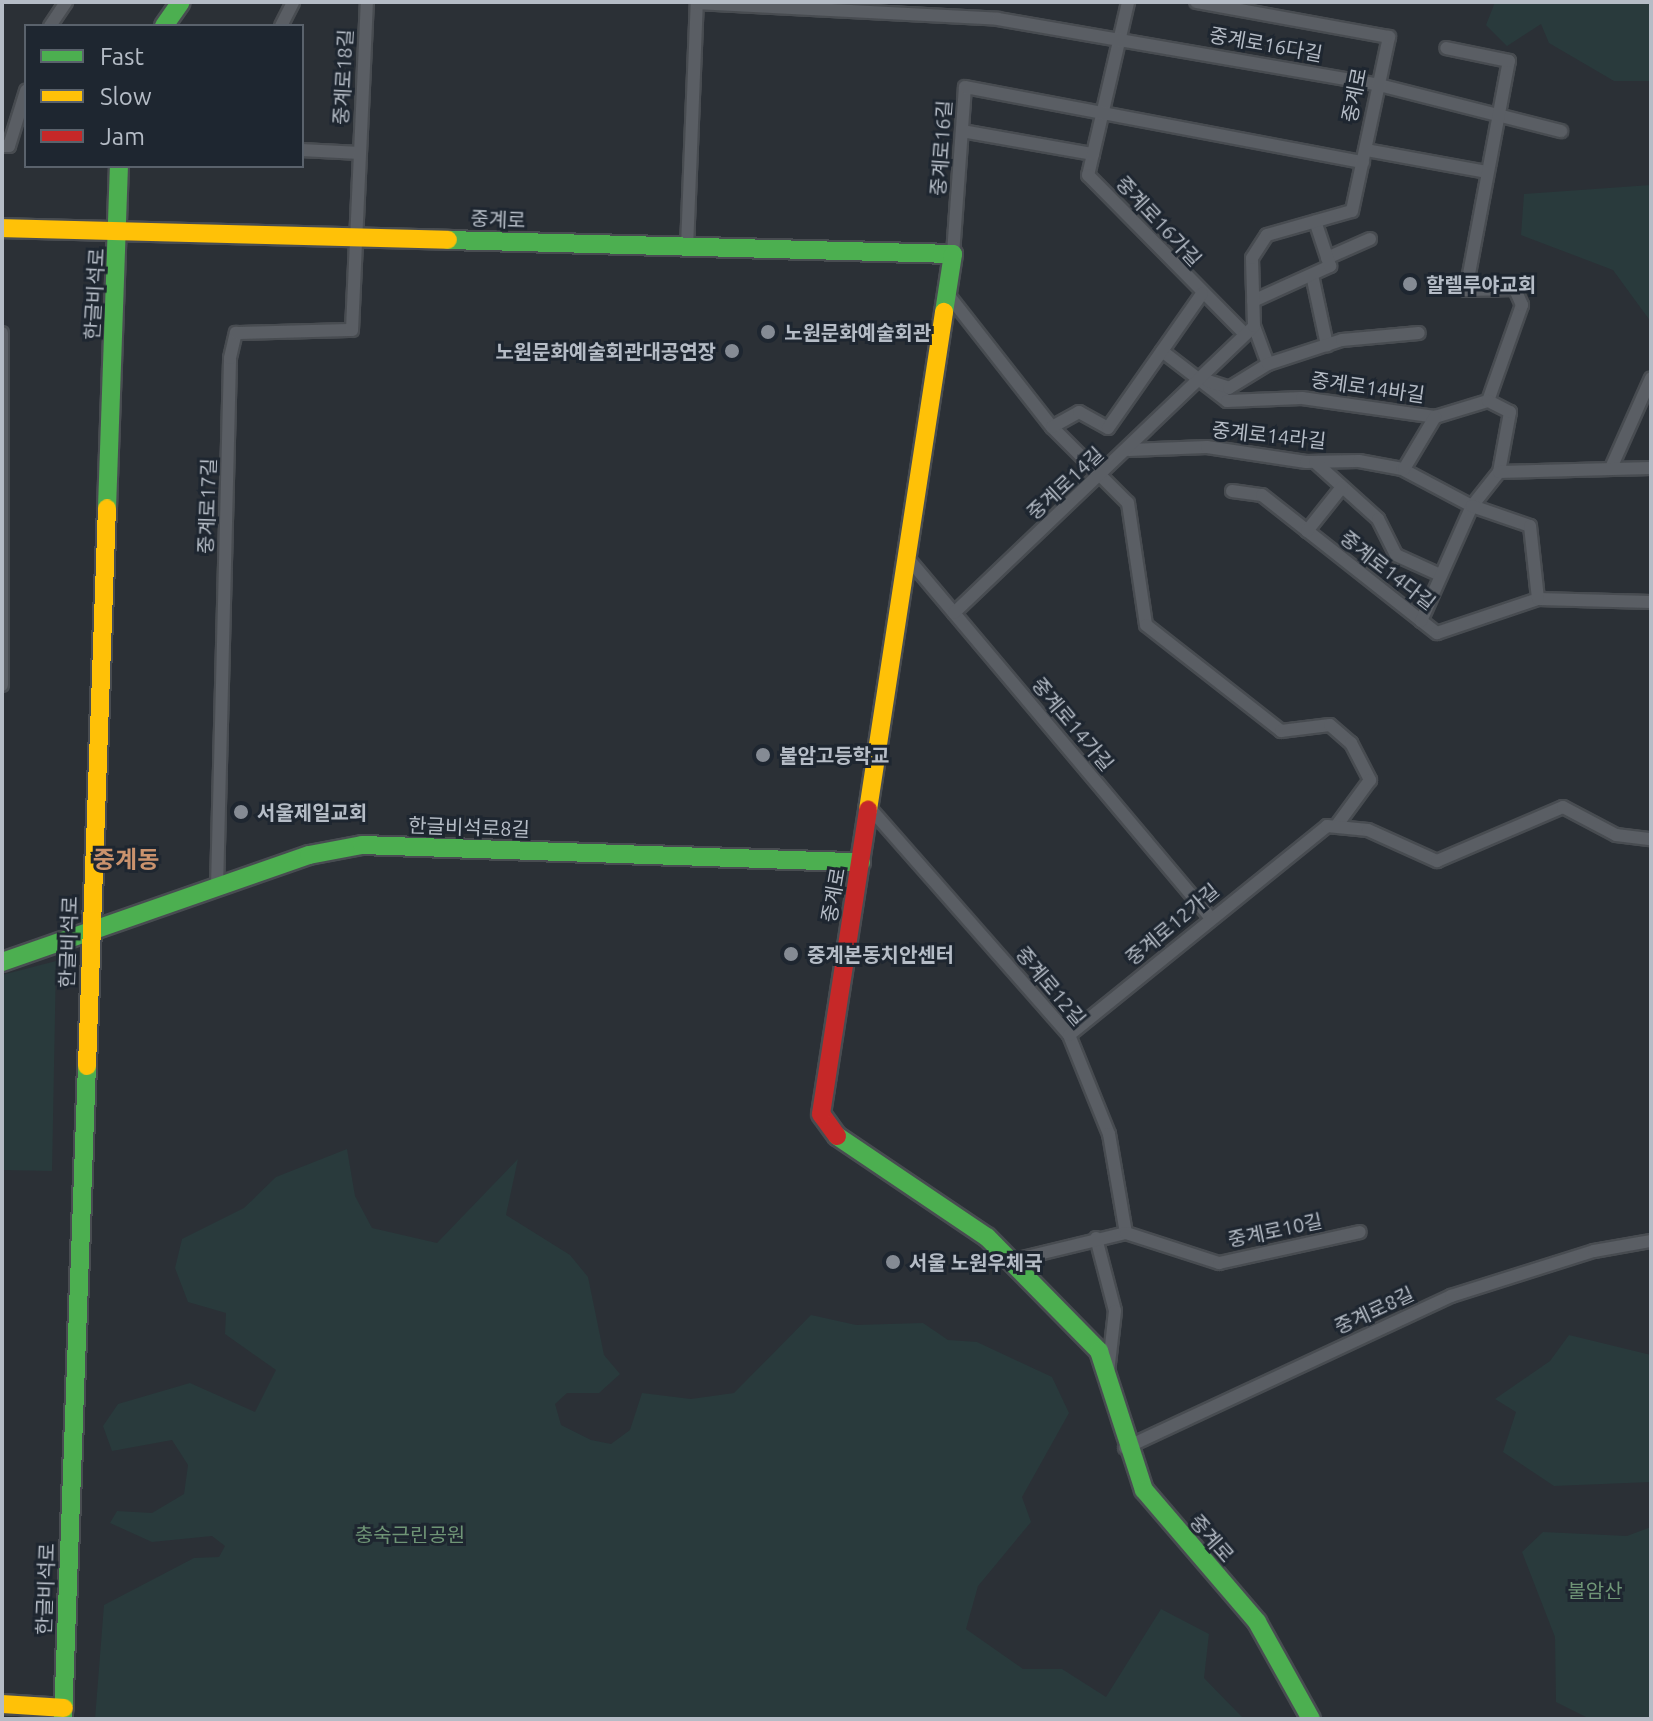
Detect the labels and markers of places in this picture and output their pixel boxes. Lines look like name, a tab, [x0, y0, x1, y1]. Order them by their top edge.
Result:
place label: 할렐루야교회	[1426, 272, 1536, 296]
marker: 할렐루야교회	[1401, 275, 1419, 293]
place label: 노원문화예술회관	[784, 320, 931, 344]
marker: 노원문화예술회관	[759, 323, 777, 341]
place label: 노원문화예술회관대공연장	[495, 339, 716, 363]
marker: 노원문화예술회관대공연장	[723, 342, 741, 360]
place label: 불암고등학교	[779, 743, 889, 767]
marker: 불암고등학교	[754, 746, 772, 764]
place label: 서울제일교회	[257, 800, 367, 824]
marker: 서울제일교회	[232, 803, 250, 821]
place label: 중계본동치안센터	[807, 942, 954, 966]
marker: 중계본동치안센터	[782, 945, 800, 963]
place label: 서울 노원우체국	[909, 1250, 1043, 1274]
marker: 서울 노원우체국	[884, 1253, 902, 1271]

